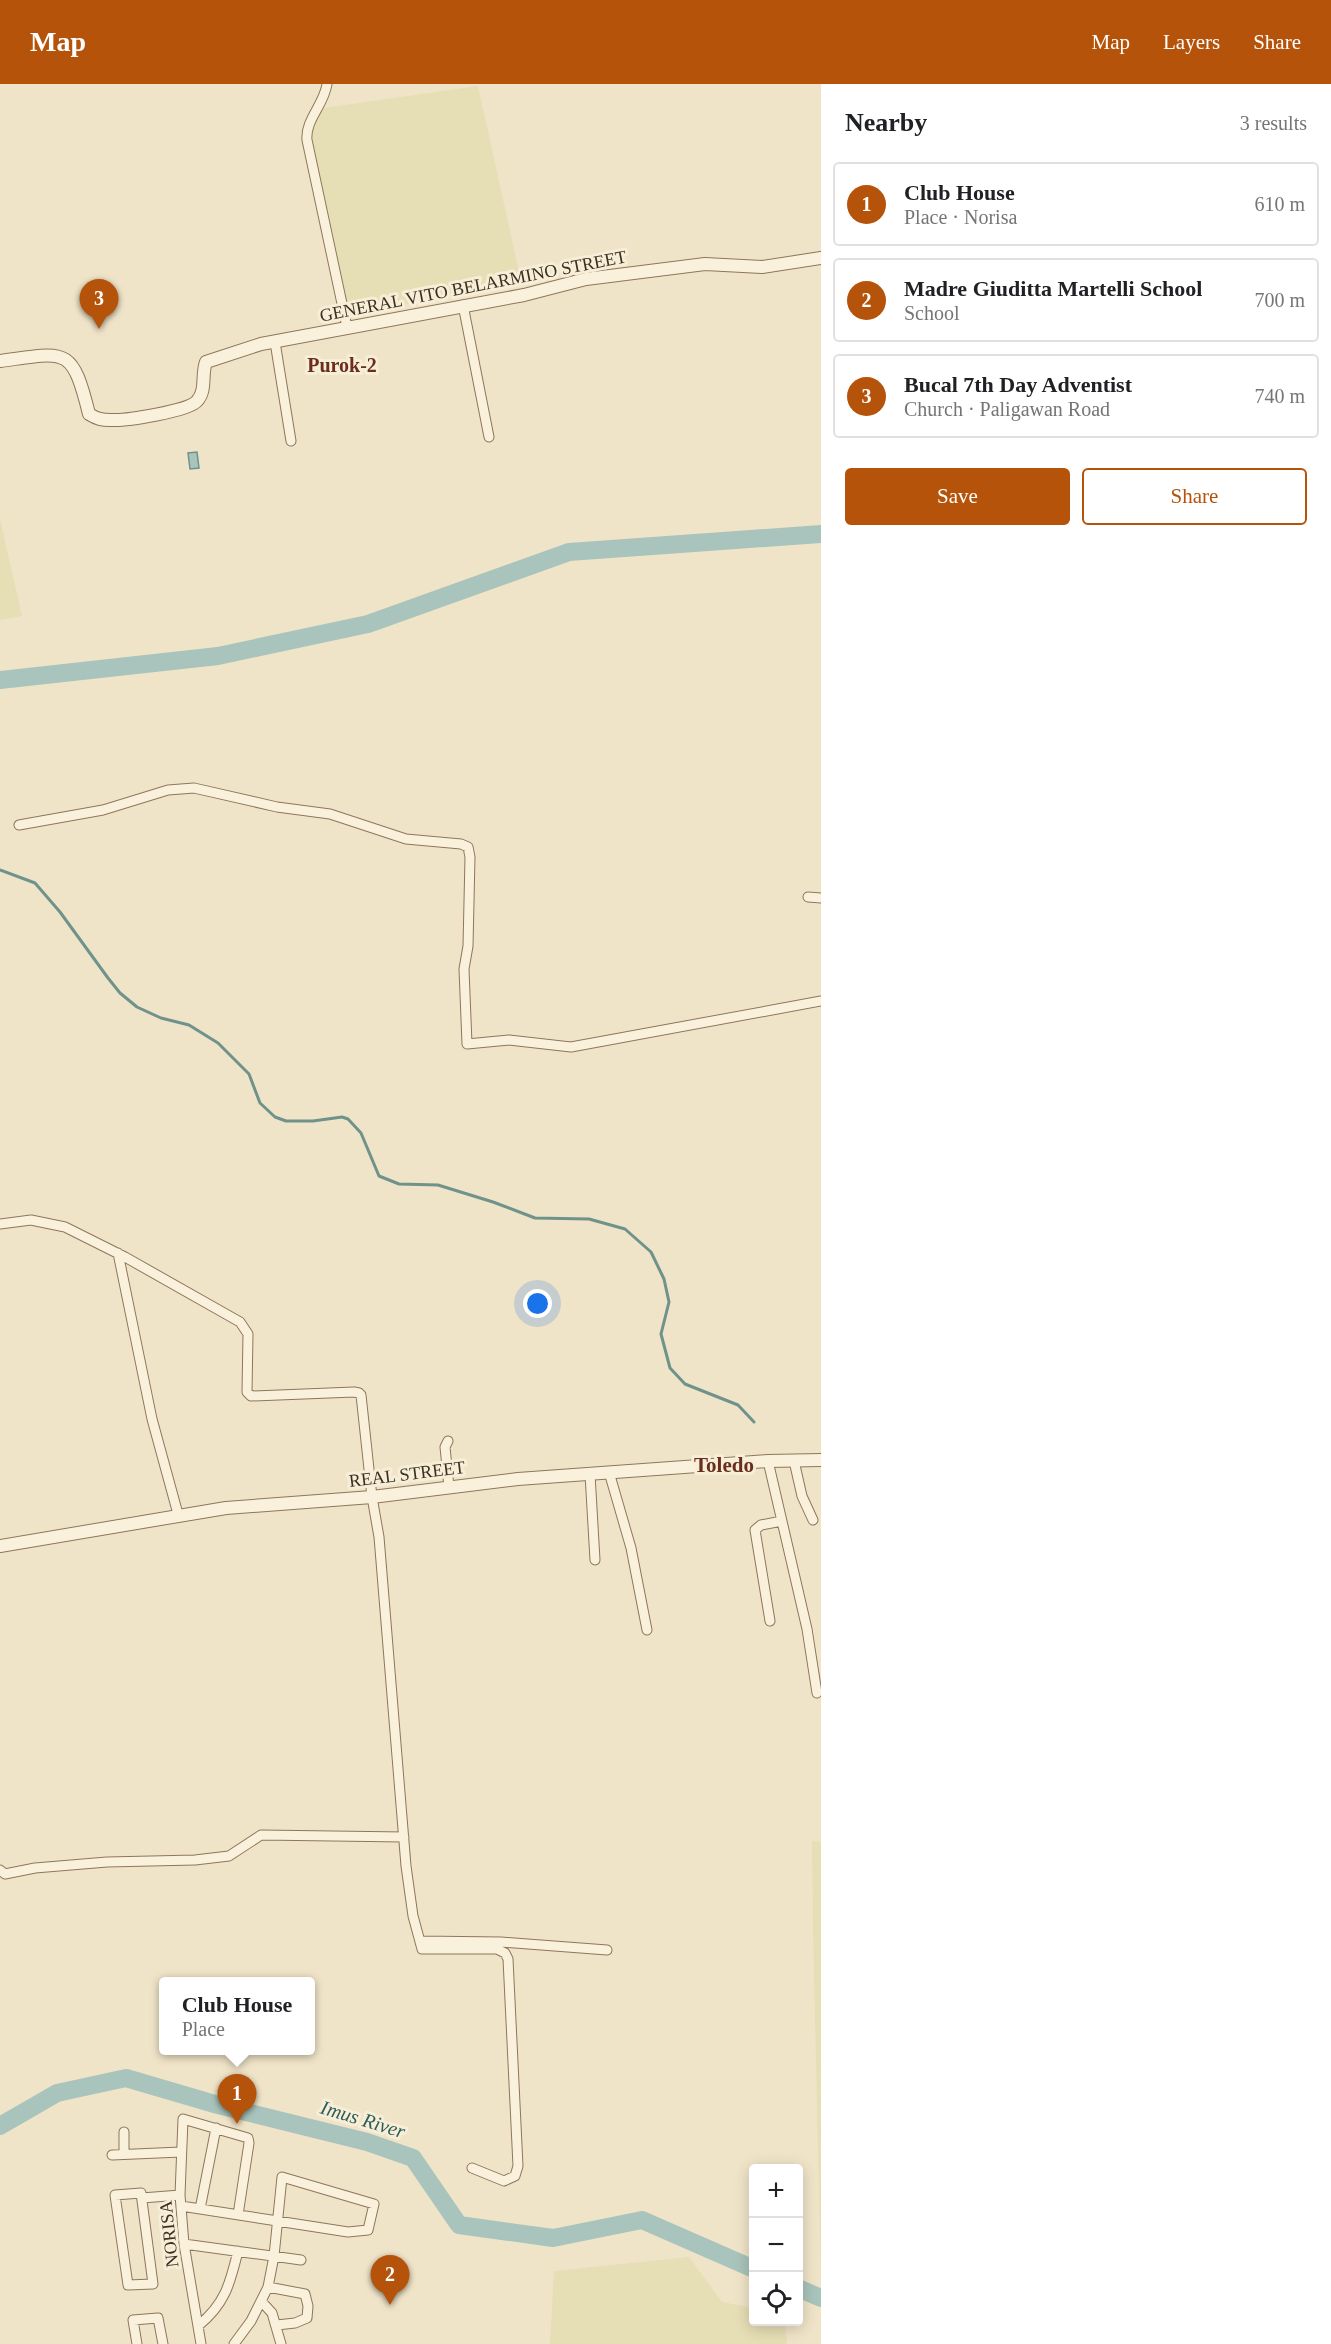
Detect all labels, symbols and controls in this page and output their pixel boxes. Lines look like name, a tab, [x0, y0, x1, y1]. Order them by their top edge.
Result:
text: Map	[30, 26, 86, 57]
text: Map	[1092, 30, 1130, 54]
text: Layers	[1163, 30, 1220, 54]
text: Share	[1253, 30, 1301, 54]
text: Nearby	[845, 108, 927, 137]
text: 3 results	[1240, 112, 1307, 134]
text: Club House	[904, 180, 1015, 205]
text: 1	[862, 193, 872, 215]
text: 610 m	[1254, 193, 1305, 215]
text: Place · Norisa	[904, 206, 1017, 228]
street label: GENERAL VITO BELARMINO STREET	[318, 246, 628, 326]
text: Madre Giuditta Martelli School	[904, 276, 1202, 301]
pin: 3	[80, 280, 118, 329]
text: 2	[862, 289, 872, 311]
text: 700 m	[1254, 289, 1305, 311]
text: School	[904, 302, 960, 324]
district label: Purok-2	[307, 354, 377, 376]
text: Bucal 7th Day Adventist	[904, 372, 1132, 397]
text: 3	[862, 385, 872, 407]
text: 740 m	[1254, 385, 1305, 407]
text: Church · Paligawan Road	[904, 398, 1110, 420]
button: Save	[845, 468, 1070, 525]
button: Share	[1082, 468, 1307, 525]
your location	[523, 1289, 552, 1318]
district label: Toledo	[694, 1453, 754, 1477]
street label: REAL STREET	[348, 1457, 466, 1491]
popup	[159, 1977, 315, 2055]
text: Club House	[182, 1992, 292, 2017]
text: Place	[182, 2018, 225, 2040]
pin: 1	[218, 2074, 256, 2124]
water label: Imus River	[317, 2095, 408, 2142]
map controls	[749, 2164, 803, 2326]
button: +	[749, 2164, 803, 2218]
street label: NORISA	[156, 2200, 182, 2268]
button: −	[749, 2218, 803, 2272]
pin: 2	[370, 2256, 410, 2305]
button: locate	[749, 2272, 803, 2326]

